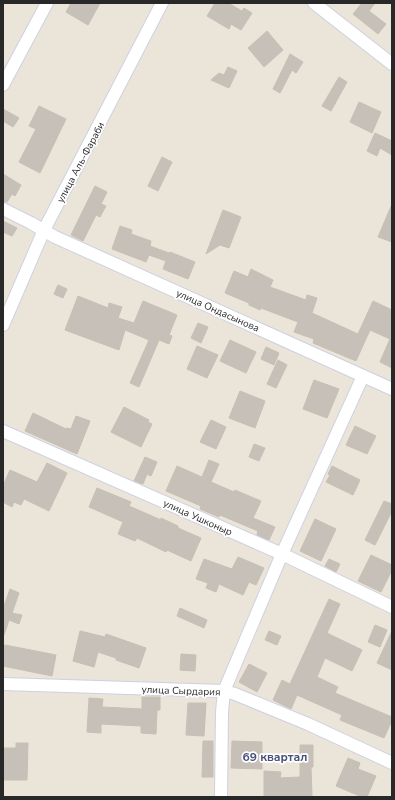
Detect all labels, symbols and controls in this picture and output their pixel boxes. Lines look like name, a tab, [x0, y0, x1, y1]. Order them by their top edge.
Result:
street label: улица Аль-Фараби	[54, 119, 108, 205]
street label: улица Ондасынова	[174, 286, 261, 336]
street label: улица Ушконыр	[161, 496, 234, 539]
street label: улица Сырдария	[141, 683, 221, 699]
district label: 69 квартал	[243, 749, 307, 765]

